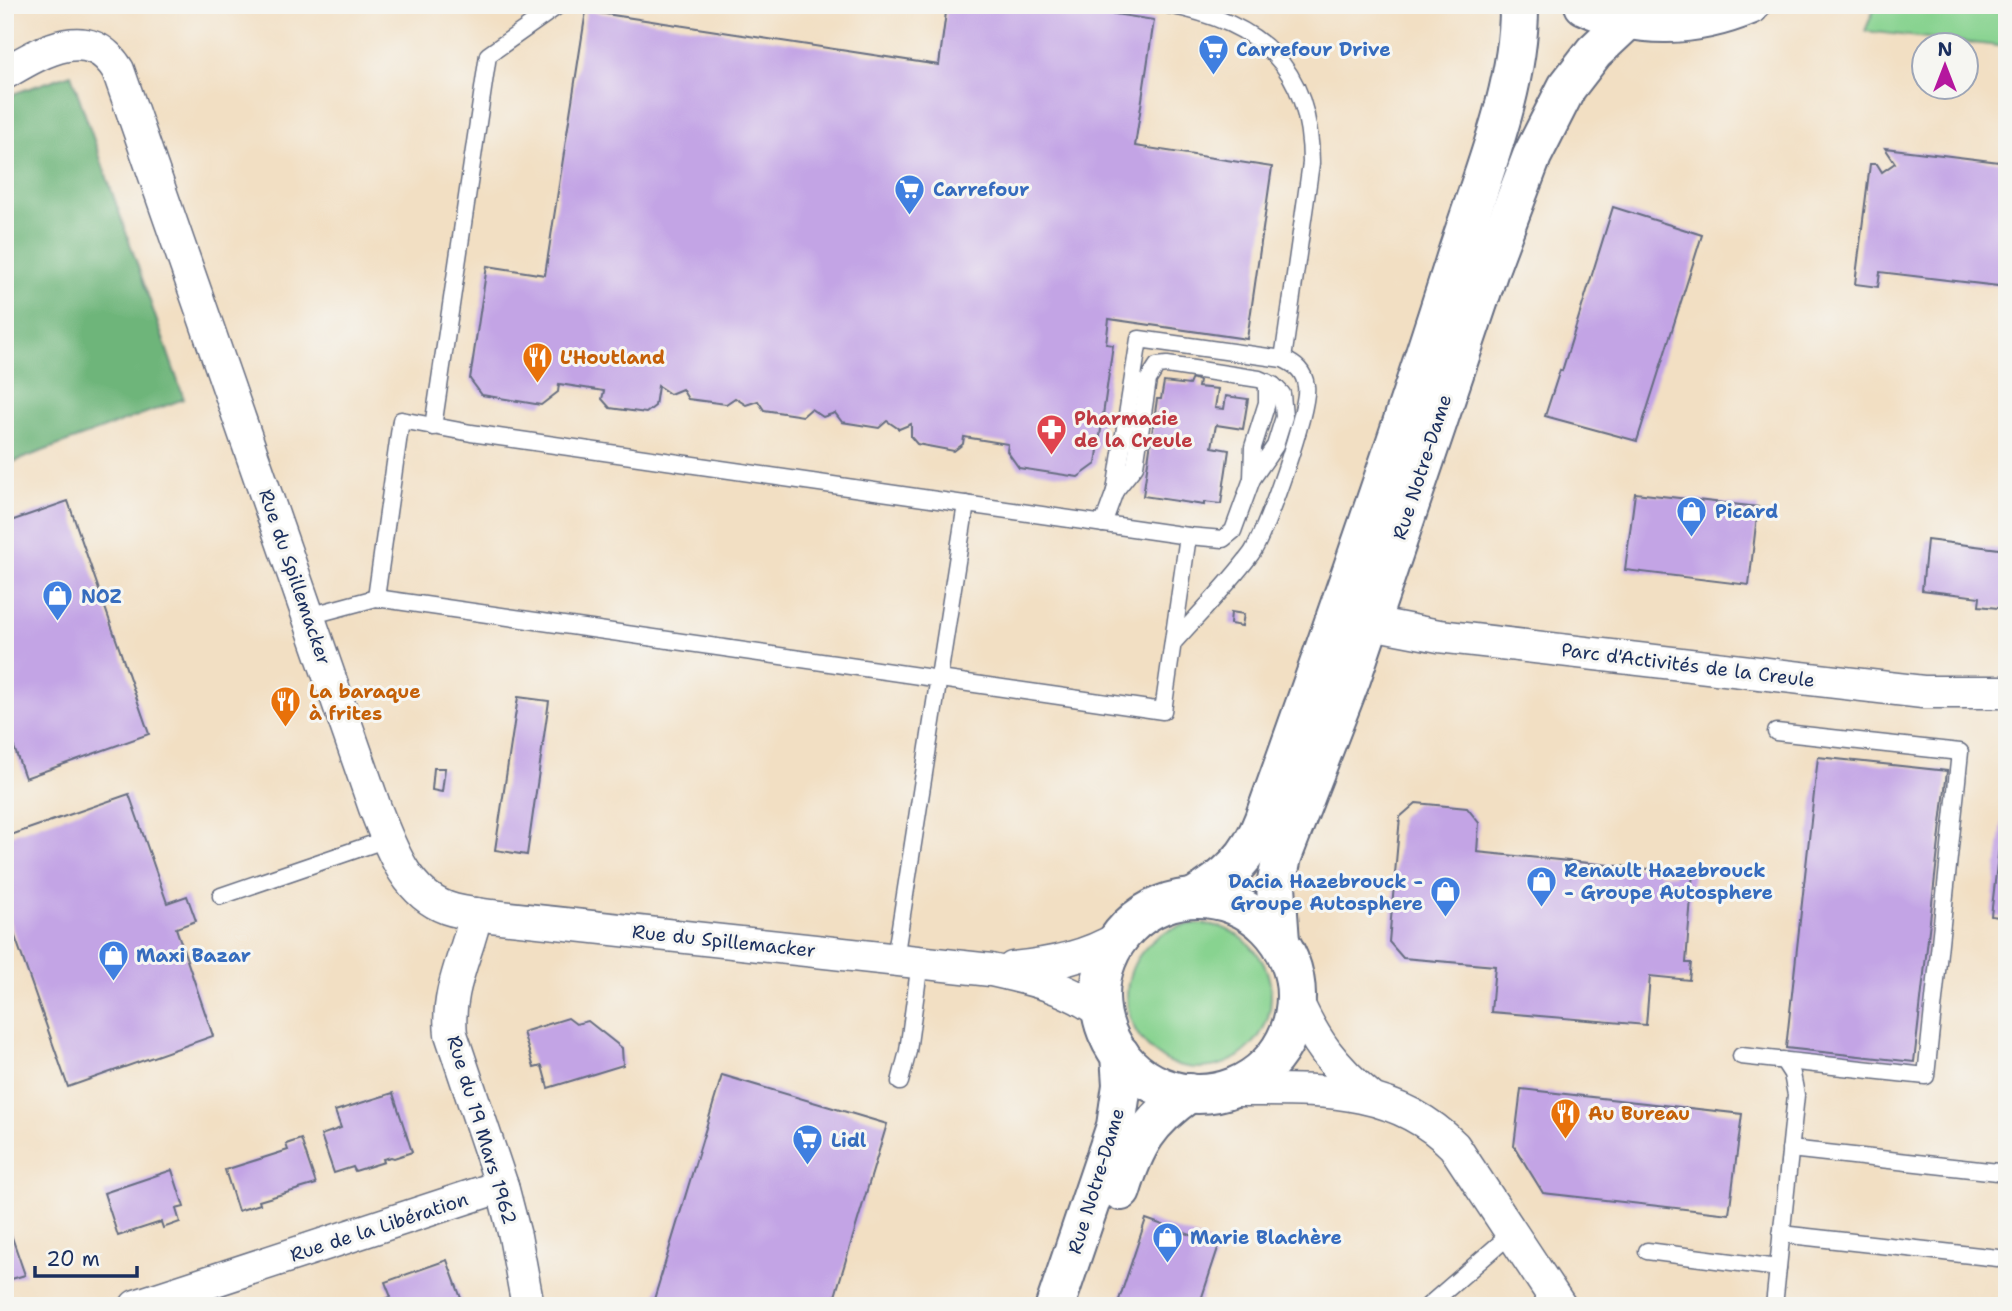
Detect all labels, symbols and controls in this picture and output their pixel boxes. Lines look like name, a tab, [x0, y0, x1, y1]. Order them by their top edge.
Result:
supermarket icon: Carrefour Drive	[1196, 32, 1230, 76]
north arrow	[1910, 32, 1980, 102]
place label: Carrefour Drive	[1236, 37, 1391, 62]
text: N	[1937, 37, 1953, 62]
supermarket icon: Carrefour	[893, 172, 927, 216]
place label: Carrefour	[933, 177, 1029, 202]
restaurant icon: L'Houtland	[520, 340, 554, 384]
place label: L'Houtland	[560, 345, 665, 370]
street label: Rue Notre-Dame	[1387, 391, 1457, 543]
place label: Pharmacie de la Creule	[1074, 406, 1193, 453]
pharmacy icon: Pharmacie de la Creule	[1034, 412, 1068, 456]
street label: Rue du Spillemacker	[253, 486, 337, 668]
shop icon: Picard	[1675, 494, 1709, 538]
place label: Picard	[1715, 499, 1778, 524]
shop icon: NOZ	[41, 579, 75, 623]
place label: NOZ	[81, 584, 122, 609]
street label: Parc d'Activités de la Creule	[1560, 637, 1816, 693]
place label: La baraque à frites	[309, 679, 421, 726]
restaurant icon: La baraque à frites	[269, 685, 303, 729]
place label: Renault Hazebrouck - Groupe Autosphere	[1564, 858, 1773, 905]
shop icon: Renault Hazebrouck - Groupe Autosphere	[1524, 864, 1558, 908]
place label: Dacia Hazebrouck - Groupe Autosphere	[1228, 869, 1423, 916]
shop icon: Dacia Hazebrouck - Groupe Autosphere	[1429, 875, 1463, 919]
street label: Rue du Spillemacker	[631, 919, 817, 963]
shop icon: Maxi Bazar	[96, 938, 130, 982]
place label: Maxi Bazar	[136, 943, 251, 968]
street label: Rue du 19 Mars 1962	[441, 1033, 523, 1227]
restaurant icon: Au Bureau	[1548, 1096, 1582, 1140]
place label: Au Bureau	[1588, 1101, 1690, 1126]
street label: Rue Notre-Dame	[1062, 1105, 1130, 1257]
supermarket icon: Lidl	[791, 1123, 825, 1167]
place label: Lidl	[831, 1128, 867, 1153]
street label: Rue de la Libération	[287, 1186, 471, 1268]
shop icon: Marie Blachère	[1150, 1220, 1184, 1264]
place label: Marie Blachère	[1190, 1225, 1342, 1250]
scale bar	[35, 1234, 136, 1278]
text: 20 m	[46, 1245, 100, 1273]

